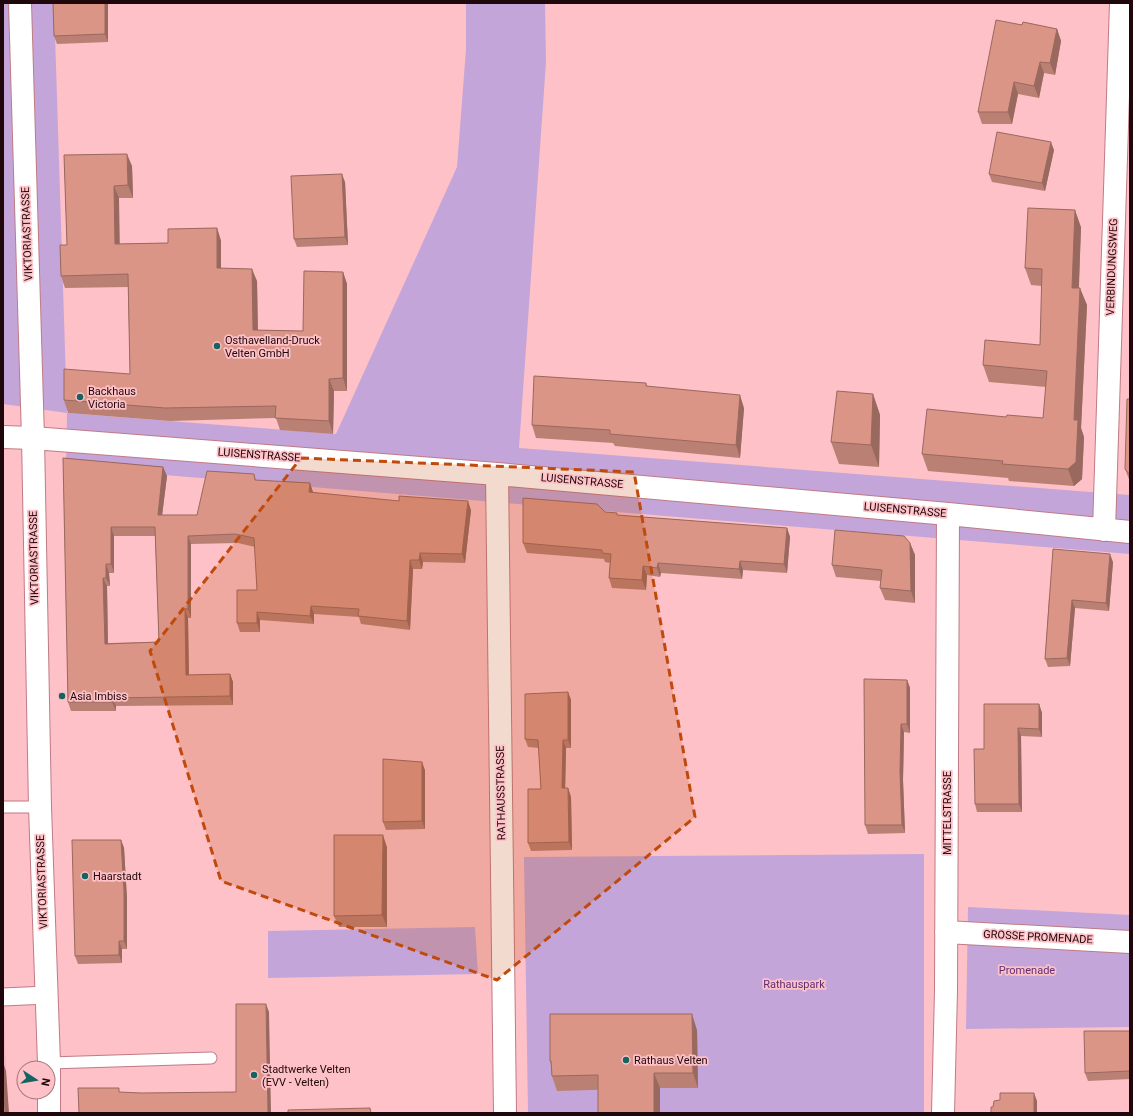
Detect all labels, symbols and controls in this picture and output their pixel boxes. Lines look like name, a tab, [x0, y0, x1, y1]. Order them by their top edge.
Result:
street label: VIKTORIASTRASSE	[19, 187, 35, 281]
street label: VERBINDUNGSWEG	[1104, 218, 1120, 316]
place label: Osthavelland-Druck Velten GmbH	[225, 334, 320, 360]
marker: Osthavelland-Druck Velten GmbH	[212, 341, 222, 351]
place label: Backhaus Victoria	[88, 385, 136, 411]
marker: Backhaus Victoria	[75, 392, 85, 402]
street label: LUISENSTRASSE	[217, 446, 301, 464]
street label: LUISENSTRASSE	[540, 471, 624, 491]
street label: LUISENSTRASSE	[863, 500, 947, 520]
street label: VIKTORIASTRASSE	[27, 511, 41, 605]
place label: Asia Imbiss	[70, 690, 127, 703]
marker: Asia Imbiss	[57, 691, 67, 701]
street label: RATHAUSSTRASSE	[494, 745, 508, 841]
street label: MITTELSTRASSE	[941, 771, 954, 855]
street label: VIKTORIASTRASSE	[34, 835, 50, 929]
place label: Haarstadt	[93, 870, 142, 883]
marker: Haarstadt	[80, 871, 90, 881]
street label: GROSSE PROMENADE	[983, 928, 1093, 946]
park label: Promenade	[999, 964, 1055, 977]
park label: Rathauspark	[763, 978, 825, 991]
place label: Rathaus Velten	[634, 1054, 708, 1067]
marker: Rathaus Velten	[621, 1055, 631, 1065]
north arrow	[16, 1060, 56, 1100]
place label: Stadtwerke Velten (EVV - Velten)	[262, 1063, 351, 1089]
marker: Stadtwerke Velten (EVV - Velten)	[249, 1070, 259, 1080]
text: N	[38, 1077, 52, 1087]

